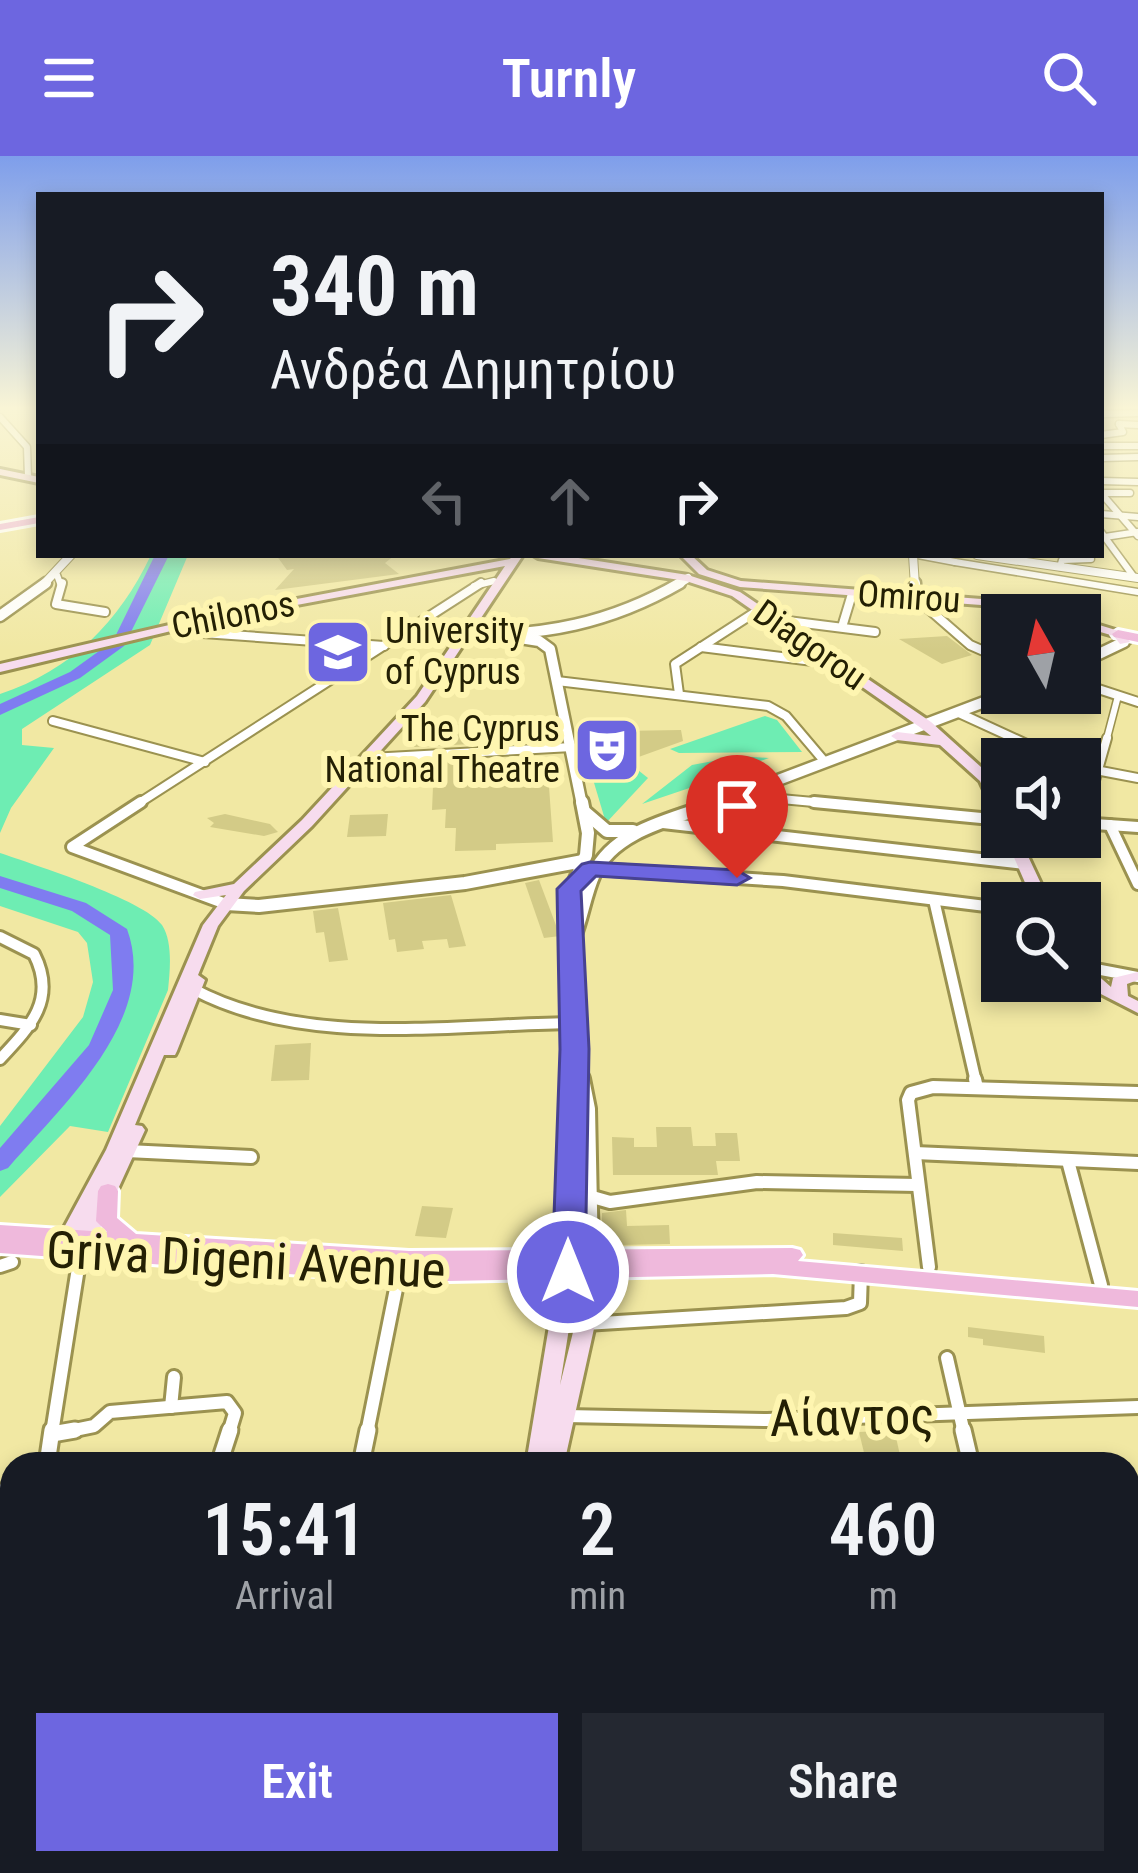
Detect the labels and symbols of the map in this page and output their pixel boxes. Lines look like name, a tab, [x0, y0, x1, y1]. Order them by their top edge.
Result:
street label: Omirou	[856, 572, 962, 622]
street label: Chilonos	[168, 583, 298, 647]
street label: Diagorou	[746, 591, 874, 699]
north arrow	[981, 594, 1101, 714]
place label: University of Cyprus	[385, 610, 524, 693]
school or university icon: University of Cyprus	[303, 617, 373, 687]
place label: The Cyprus National Theatre	[325, 708, 560, 791]
theatre icon: The Cyprus National Theatre	[572, 715, 642, 785]
pin	[686, 755, 788, 878]
position arrow	[505, 1209, 631, 1335]
street label: Griva Digeni Avenue	[45, 1220, 447, 1300]
street label: Αίαντος	[769, 1386, 935, 1448]

